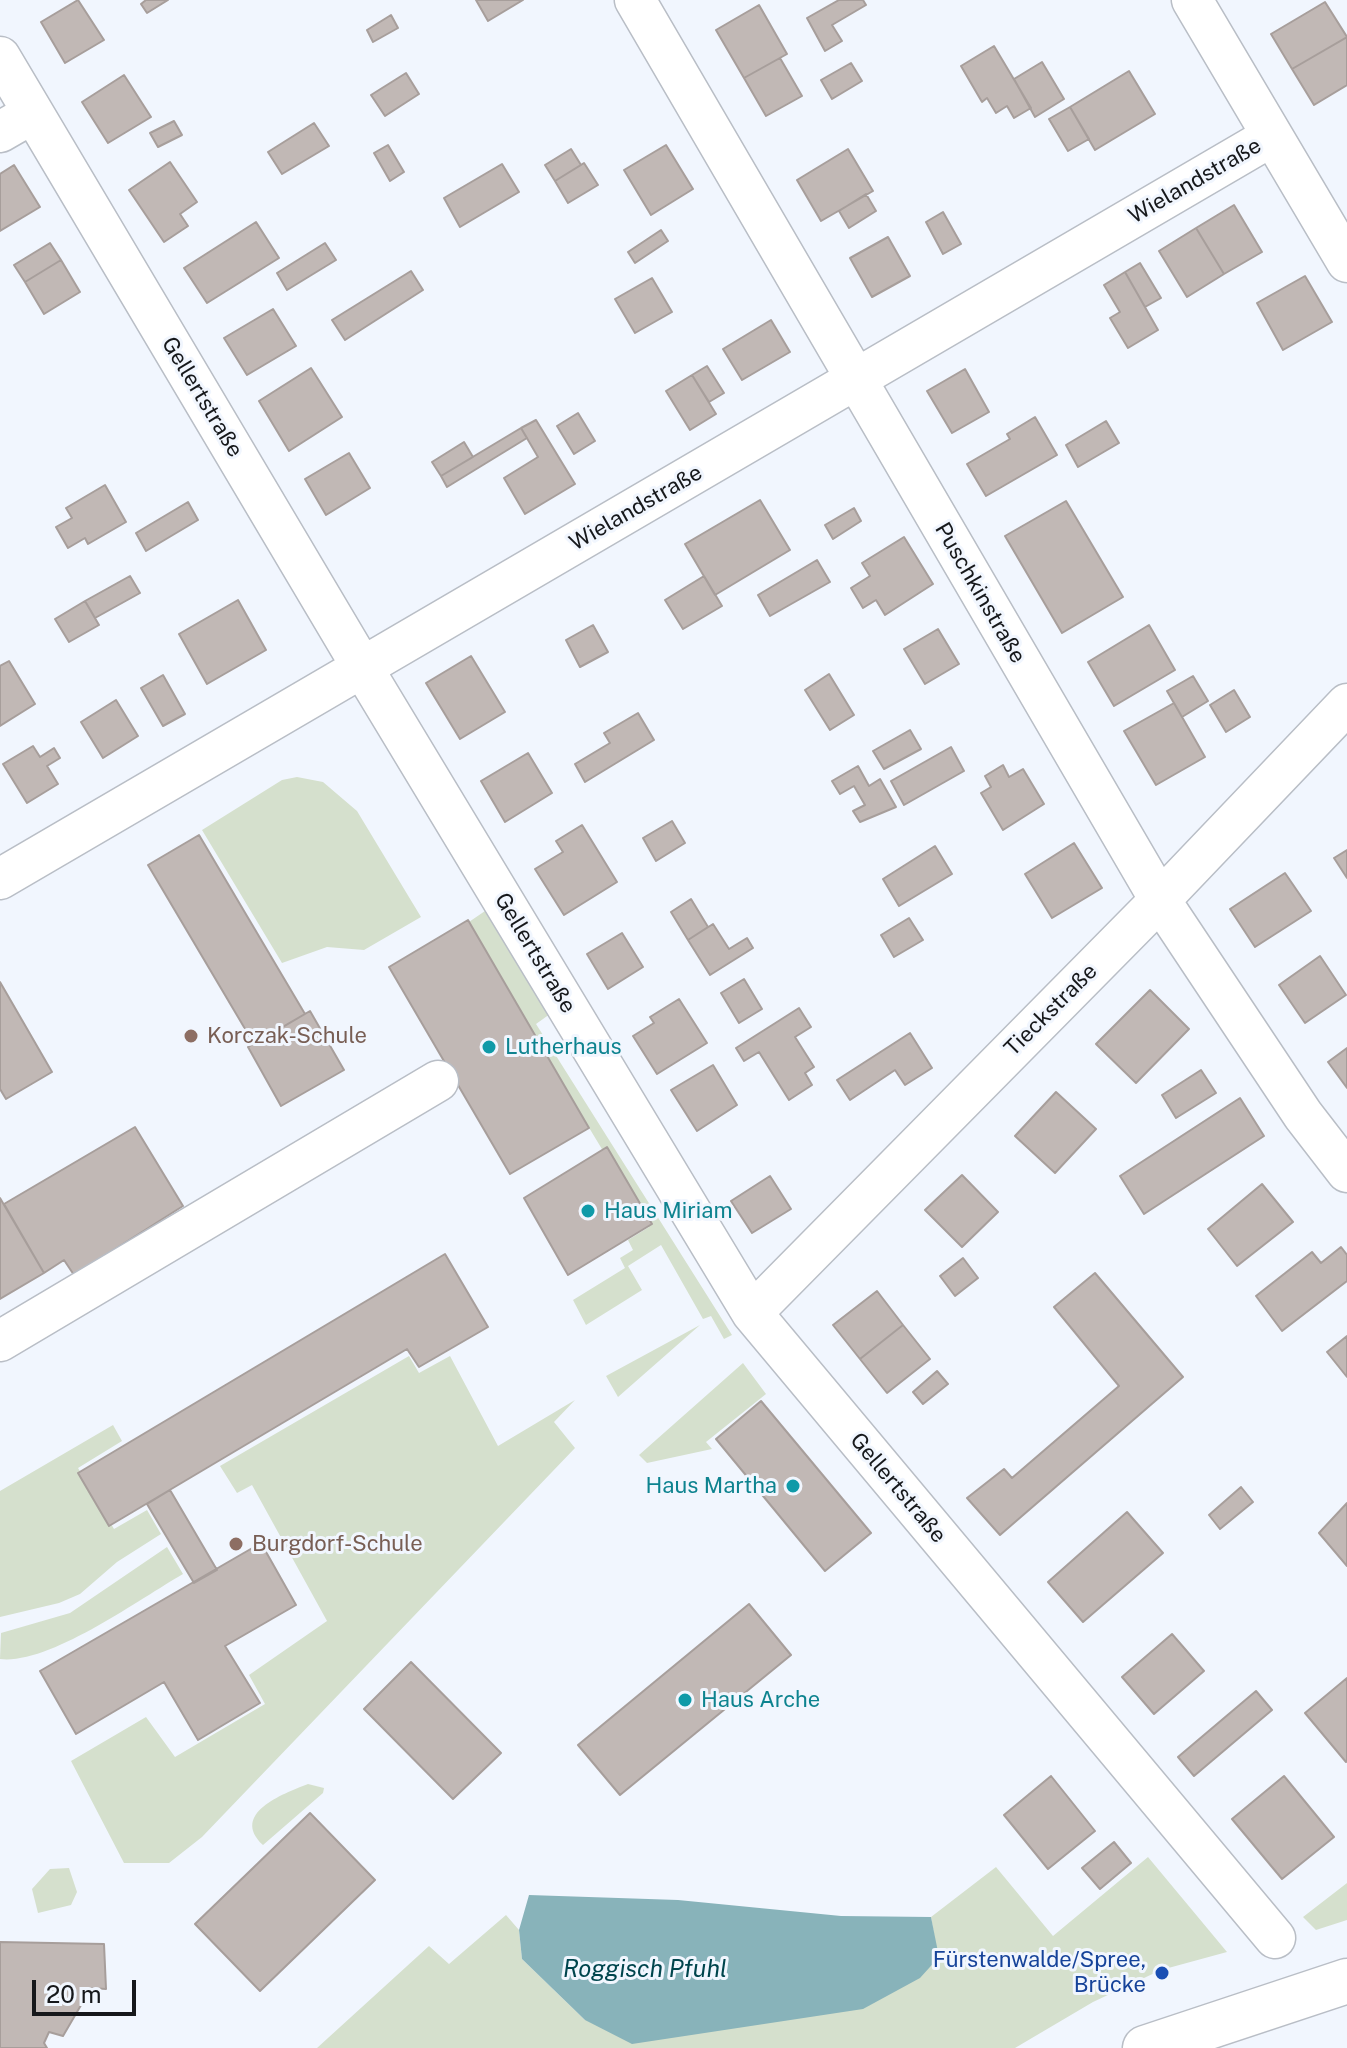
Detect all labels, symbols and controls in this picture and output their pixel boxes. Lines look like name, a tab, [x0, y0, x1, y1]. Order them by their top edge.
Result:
street label: Wielandstraße	[1124, 132, 1266, 230]
street label: Gellertstraße	[156, 332, 248, 462]
street label: Wielandstraße	[565, 459, 707, 557]
street label: Puschkinstraße	[929, 518, 1031, 668]
street label: Gellertstraße	[489, 888, 581, 1018]
street label: Tieckstraße	[999, 958, 1103, 1062]
place label: Korczak-Schule	[207, 1023, 367, 1049]
marker: Korczak-Schule	[182, 1027, 200, 1045]
place label: Lutherhaus	[505, 1034, 622, 1060]
marker: Lutherhaus	[480, 1038, 498, 1056]
place label: Haus Miriam	[604, 1198, 733, 1224]
marker: Haus Miriam	[579, 1202, 597, 1220]
street label: Gellertstraße	[844, 1428, 952, 1548]
place label: Haus Martha	[646, 1473, 777, 1499]
marker: Haus Martha	[784, 1477, 802, 1495]
place label: Burgdorf-Schule	[252, 1531, 423, 1557]
marker: Burgdorf-Schule	[227, 1535, 245, 1553]
place label: Haus Arche	[701, 1687, 820, 1713]
marker: Haus Arche	[676, 1691, 694, 1709]
place label: Fürstenwalde/Spree, Brücke	[933, 1947, 1146, 1998]
water label: Roggisch Pfuhl	[563, 1956, 727, 1984]
scale bar	[36, 1964, 140, 2014]
marker: Fürstenwalde/Spree, Brücke	[1153, 1964, 1171, 1982]
text: 20 m	[46, 1980, 102, 2008]

